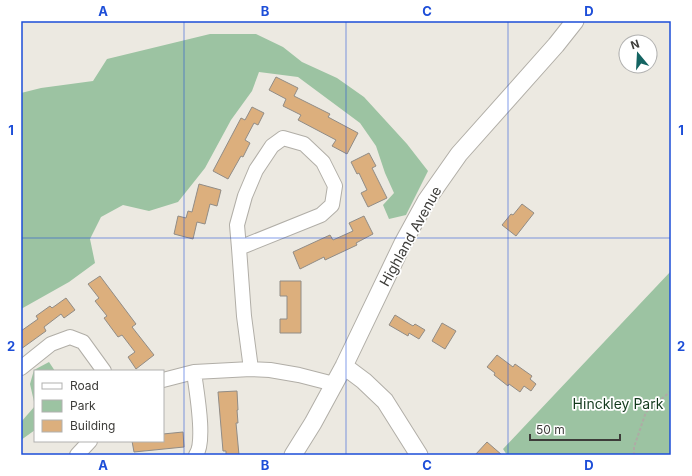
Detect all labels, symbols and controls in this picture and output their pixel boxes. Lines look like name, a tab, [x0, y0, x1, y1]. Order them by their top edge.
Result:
text: A	[98, 3, 108, 19]
text: B	[261, 3, 270, 19]
text: C	[422, 3, 432, 19]
text: D	[584, 3, 594, 19]
north arrow	[618, 34, 658, 74]
text: N	[629, 37, 641, 52]
text: 1	[8, 122, 14, 138]
text: 1	[678, 122, 684, 138]
street label: Highland Avenue	[375, 183, 445, 289]
text: 2	[7, 338, 15, 354]
text: 2	[677, 338, 685, 354]
legend	[34, 370, 164, 442]
text: Road	[70, 378, 99, 393]
park label: Hinckley Park	[573, 395, 664, 412]
text: Park	[70, 398, 96, 413]
scale bar	[530, 416, 620, 442]
text: Building	[70, 418, 115, 433]
text: 50 m	[536, 422, 565, 437]
text: A	[98, 457, 108, 473]
text: B	[261, 457, 270, 473]
text: C	[422, 457, 432, 473]
text: D	[584, 457, 594, 473]

